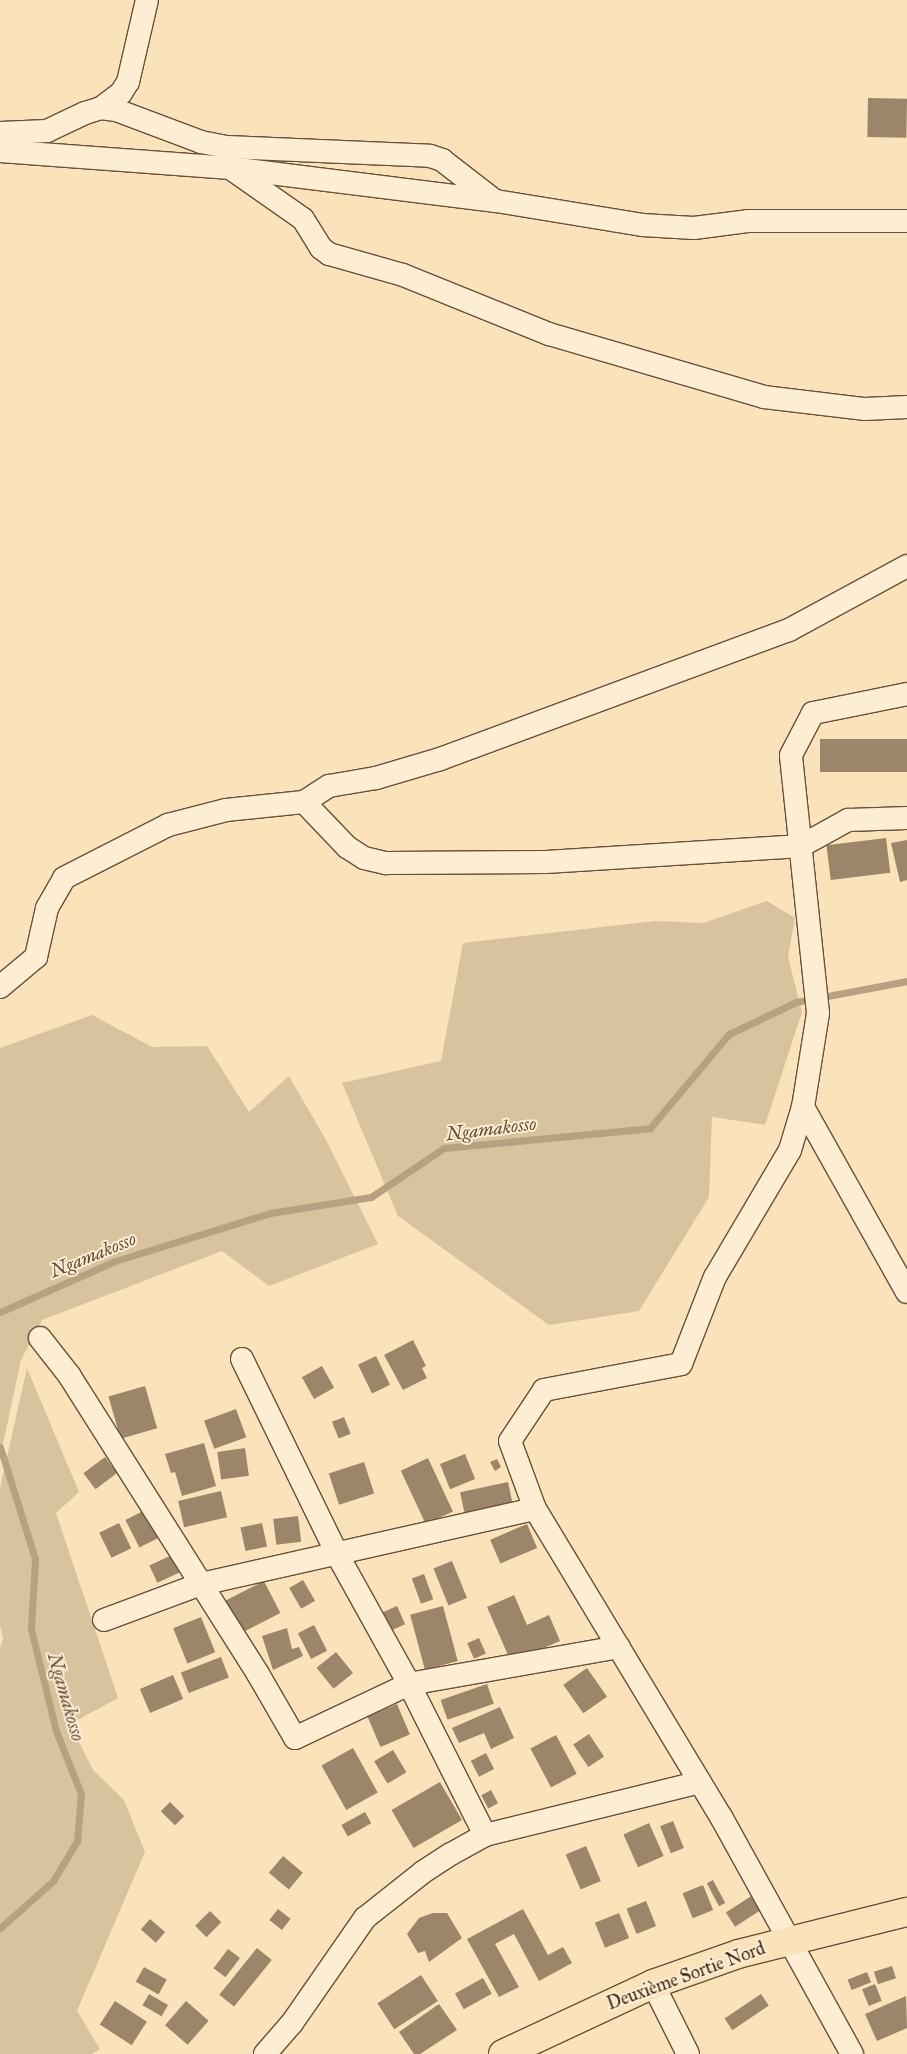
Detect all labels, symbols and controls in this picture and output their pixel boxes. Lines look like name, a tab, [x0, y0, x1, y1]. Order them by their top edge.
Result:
water label: Ngamakosso	[445, 1112, 537, 1146]
water label: Ngamakosso	[47, 1227, 139, 1283]
water label: Ngamakosso	[43, 1650, 89, 1744]
street label: Deuxième Sortie Nord	[604, 1937, 768, 2015]

